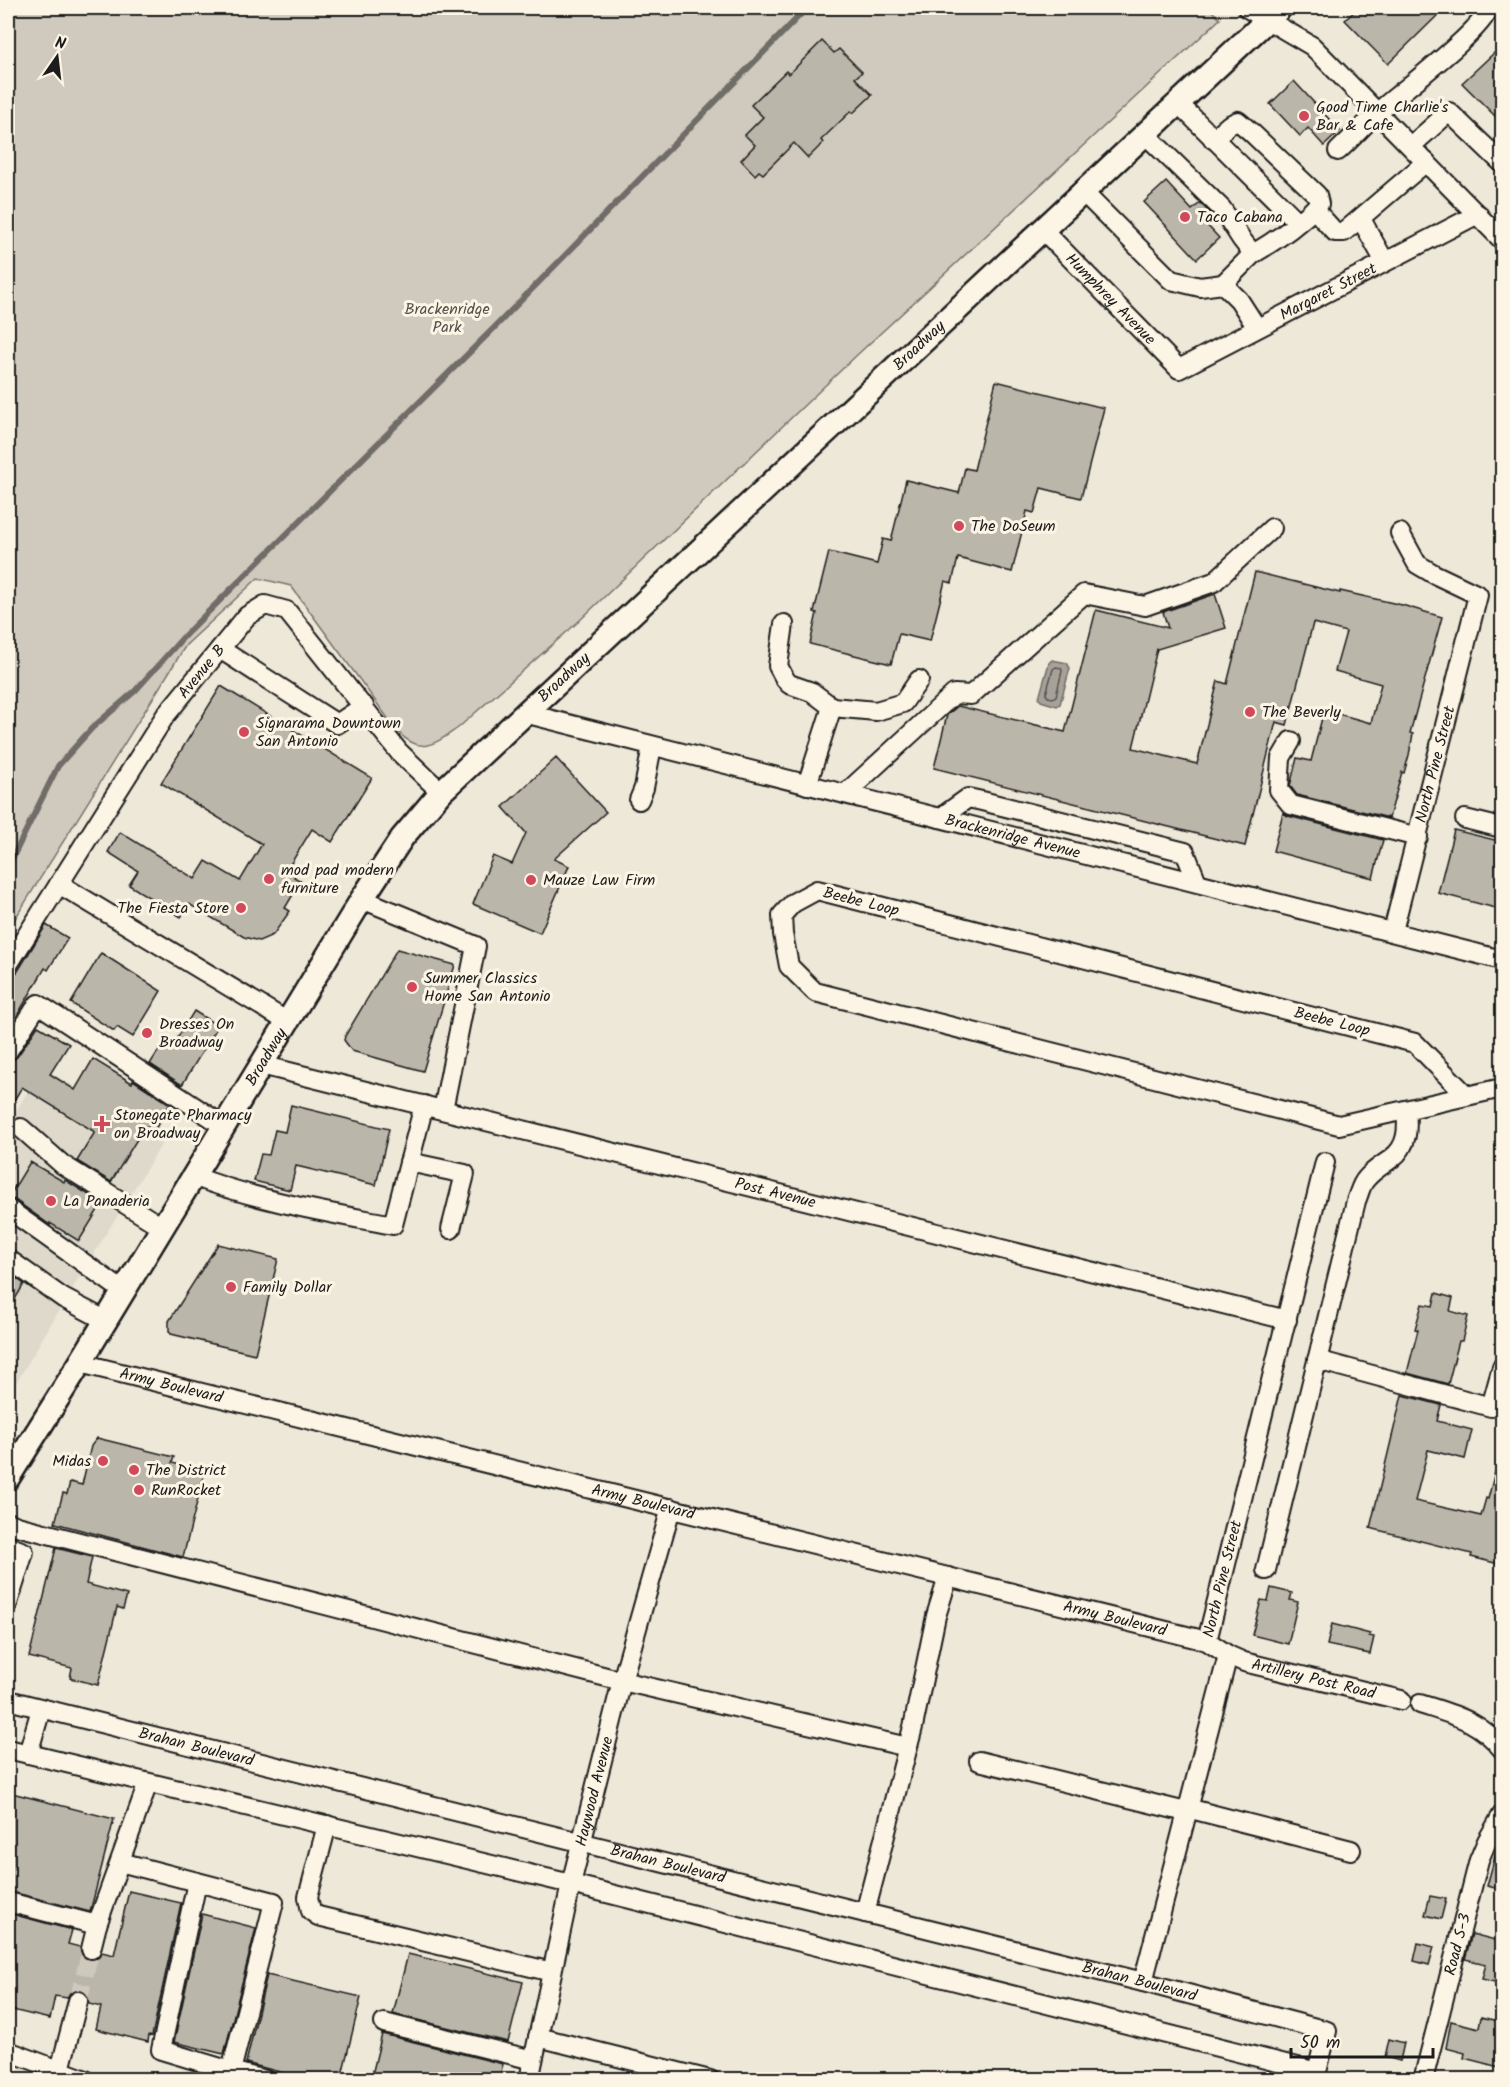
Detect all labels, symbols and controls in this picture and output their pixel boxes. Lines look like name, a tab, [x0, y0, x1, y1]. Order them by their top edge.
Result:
north arrow	[27, 27, 87, 87]
text: N	[52, 31, 68, 57]
place label: Good Time Charlie's Bar & Cafe	[1316, 95, 1449, 138]
marker: Good Time Charlie's Bar & Cafe	[1297, 109, 1311, 123]
place label: Taco Cabana	[1197, 205, 1283, 230]
marker: Taco Cabana	[1178, 210, 1192, 224]
street label: Humphrey Avenue	[1059, 247, 1162, 351]
street label: Margaret Street	[1275, 256, 1382, 327]
park label: Brackenridge Park	[404, 297, 490, 340]
street label: Broadway	[887, 314, 951, 376]
place label: The DoSeum	[971, 514, 1056, 539]
marker: The DoSeum	[952, 519, 966, 533]
street label: Avenue B	[172, 639, 231, 704]
street label: Broadway	[532, 646, 596, 708]
place label: The Beverly	[1262, 700, 1341, 725]
street label: North Pine Street	[1408, 702, 1462, 825]
marker: The Beverly	[1243, 705, 1257, 719]
place label: Signarama Downtown San Antonio	[256, 711, 401, 754]
marker: Signarama Downtown San Antonio	[237, 725, 251, 739]
street label: Brackenridge Avenue	[942, 807, 1083, 866]
place label: mod pad modern furniture	[281, 858, 394, 901]
place label: Mauze Law Firm	[543, 868, 655, 893]
marker: mod pad modern furniture	[262, 872, 276, 886]
marker: Mauze Law Firm	[524, 873, 538, 887]
street label: Beebe Loop	[820, 880, 902, 924]
place label: The Fiesta Store	[118, 896, 229, 921]
marker: The Fiesta Store	[234, 901, 248, 915]
place label: Summer Classics Home San Antonio	[424, 966, 551, 1009]
marker: Summer Classics Home San Antonio	[405, 980, 419, 994]
street label: Beebe Loop	[1291, 1000, 1373, 1044]
place label: Dresses On Broadway	[159, 1012, 234, 1055]
street label: Broadway	[239, 1023, 294, 1091]
marker: Dresses On Broadway	[140, 1026, 154, 1040]
place label: Stonegate Pharmacy on Broadway	[114, 1103, 252, 1146]
marker: Stonegate Pharmacy on Broadway	[95, 1117, 109, 1131]
street label: Post Avenue	[732, 1171, 818, 1215]
place label: La Panaderia	[63, 1189, 150, 1214]
marker: La Panaderia	[44, 1194, 58, 1208]
place label: Family Dollar	[243, 1275, 333, 1300]
marker: Family Dollar	[224, 1280, 238, 1294]
street label: Army Boulevard	[117, 1361, 226, 1411]
place label: Midas	[52, 1449, 91, 1474]
marker: Midas	[96, 1454, 110, 1468]
place label: The District	[146, 1458, 227, 1483]
marker: The District	[127, 1463, 141, 1477]
street label: Army Boulevard	[589, 1477, 698, 1527]
place label: RunRocket	[151, 1478, 222, 1503]
marker: RunRocket	[132, 1483, 146, 1497]
street label: North Pine Street	[1196, 1517, 1249, 1640]
street label: Army Boulevard	[1061, 1594, 1170, 1643]
street label: Artillery Post Road	[1249, 1652, 1379, 1706]
street label: Brahan Boulevard	[136, 1720, 257, 1773]
street label: Haywood Avenue	[568, 1734, 620, 1849]
street label: Brahan Boulevard	[608, 1838, 729, 1891]
street label: Road S-3	[1438, 1910, 1477, 1978]
street label: Brahan Boulevard	[1079, 1955, 1201, 2009]
scale bar	[1291, 2021, 1434, 2059]
text: 50 m	[1300, 2029, 1340, 2058]

